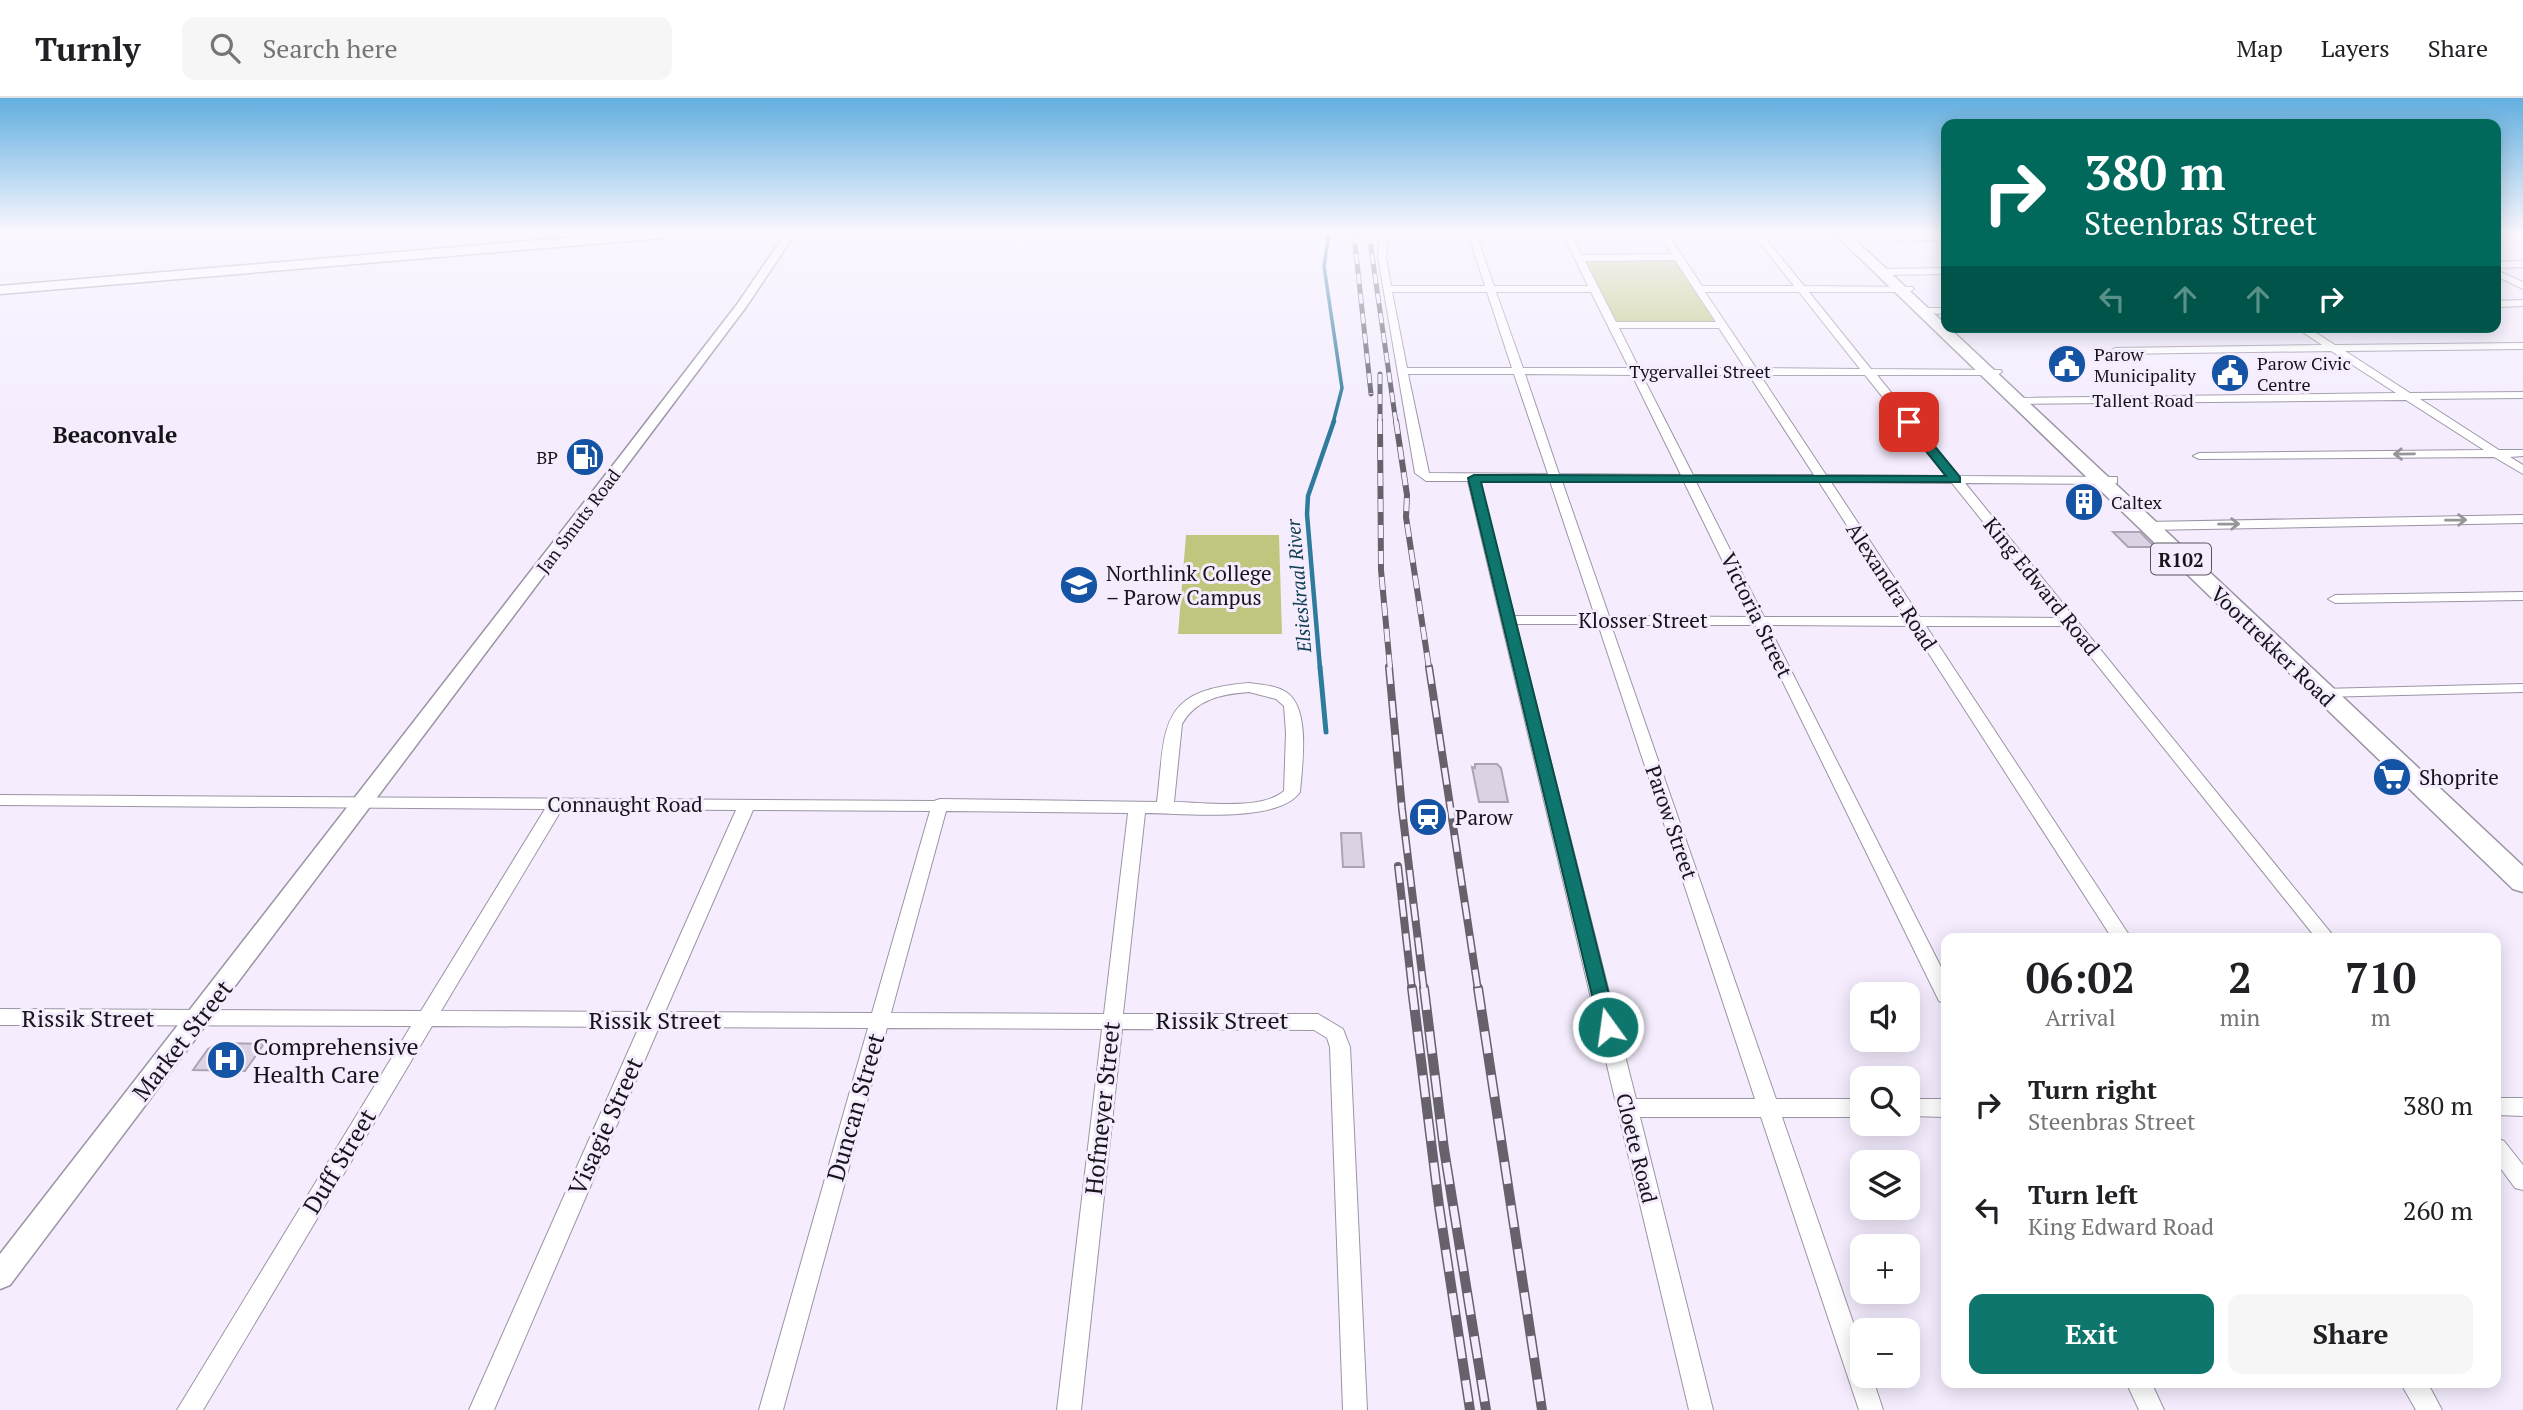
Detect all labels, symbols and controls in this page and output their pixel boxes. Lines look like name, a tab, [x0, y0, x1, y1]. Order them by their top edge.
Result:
search box	[182, 17, 672, 80]
text: Turnly	[35, 27, 140, 70]
icon: search	[206, 29, 244, 67]
text: Search here	[262, 31, 398, 65]
text: Map	[2236, 32, 2283, 64]
text: Layers	[2321, 32, 2390, 64]
text: Share	[2428, 32, 2488, 64]
text: 380 m	[2084, 139, 2226, 204]
icon: right	[1969, 147, 2060, 238]
text: Steenbras Street	[2084, 202, 2317, 244]
icon: left	[2093, 280, 2131, 318]
icon: ahead	[2166, 280, 2204, 318]
icon: ahead	[2239, 280, 2277, 318]
icon: right	[2312, 280, 2350, 318]
place label: Parow Municipality	[2094, 342, 2197, 387]
public building icon: Parow Municipality	[2046, 343, 2088, 385]
place label: Parow Civic Centre	[2257, 351, 2351, 396]
public building icon: Parow Civic Centre	[2209, 352, 2251, 394]
street label: Tygervallei Street	[1629, 359, 1771, 383]
street label: Tallent Road	[2092, 388, 2194, 412]
pin	[1879, 392, 1939, 452]
icon: arrive	[1890, 403, 1928, 441]
district label: Beaconvale	[53, 419, 177, 450]
fuel station icon: BP	[564, 436, 606, 478]
place label: BP	[536, 445, 558, 469]
one-way arrow	[2393, 448, 2416, 461]
street label: Jan Smuts Road	[531, 464, 625, 578]
building icon: Caltex	[2063, 481, 2105, 523]
place label: Caltex	[2111, 490, 2163, 514]
street label: King Edward Road	[1978, 511, 2107, 661]
one-way arrow	[2445, 513, 2468, 527]
street label: Alexandra Road	[1840, 517, 1944, 656]
one-way arrow	[2217, 517, 2240, 531]
water label: Elsieskraal River	[1280, 518, 1316, 655]
road number: R102	[2151, 544, 2211, 574]
street label: Victoria Street	[1715, 548, 1799, 682]
place label: Northlink College – Parow Campus	[1106, 559, 1272, 611]
school or university icon: Northlink College – Parow Campus	[1058, 564, 1100, 606]
street label: Voortrekker Road	[2205, 580, 2341, 713]
street label: Klosser Street	[1578, 606, 1708, 634]
supermarket icon: Shoprite	[2371, 756, 2413, 798]
street label: Parow Street	[1639, 761, 1705, 883]
place label: Shoprite	[2419, 763, 2499, 791]
street label: Connaught Road	[547, 790, 703, 818]
station icon: Parow	[1407, 796, 1449, 838]
place label: Parow	[1455, 803, 1514, 831]
text: 06:02	[2026, 949, 2135, 1005]
text: 2	[2228, 949, 2252, 1005]
text: 710	[2345, 949, 2416, 1005]
street label: Market Street	[125, 973, 239, 1107]
map controls	[1850, 982, 1920, 1388]
button: sound	[1850, 982, 1920, 1052]
position arrow	[1571, 990, 1645, 1064]
street label: Rissik Street	[22, 1002, 154, 1034]
text: Arrival	[2045, 1002, 2116, 1033]
text: min	[2220, 1002, 2260, 1033]
text: m	[2371, 1002, 2391, 1033]
street label: Rissik Street	[589, 1004, 721, 1036]
street label: Rissik Street	[1156, 1004, 1288, 1036]
street label: Hofmeyer Street	[1077, 1020, 1127, 1196]
street label: Duncan Street	[819, 1029, 891, 1185]
place label: Comprehensive Health Care	[253, 1030, 419, 1090]
hospital icon: Comprehensive Health Care	[205, 1039, 247, 1081]
street label: Visagie Street	[560, 1052, 650, 1200]
button: search	[1850, 1066, 1920, 1136]
text: Turn right	[2028, 1072, 2157, 1106]
icon: right	[1969, 1086, 2007, 1124]
text: 380 m	[2403, 1088, 2473, 1122]
street label: Cloete Road	[1610, 1090, 1664, 1206]
street label: Duff Street	[295, 1103, 383, 1219]
text: Steenbras Street	[2028, 1106, 2196, 1137]
button: layers	[1850, 1150, 1920, 1220]
text: Turn left	[2028, 1177, 2138, 1211]
icon: left	[1969, 1191, 2007, 1229]
text: 260 m	[2403, 1193, 2473, 1227]
text: King Edward Road	[2028, 1211, 2214, 1242]
button: +	[1850, 1234, 1920, 1304]
button: Exit	[1969, 1294, 2214, 1374]
button: Share	[2228, 1294, 2473, 1374]
button: −	[1850, 1318, 1920, 1388]

